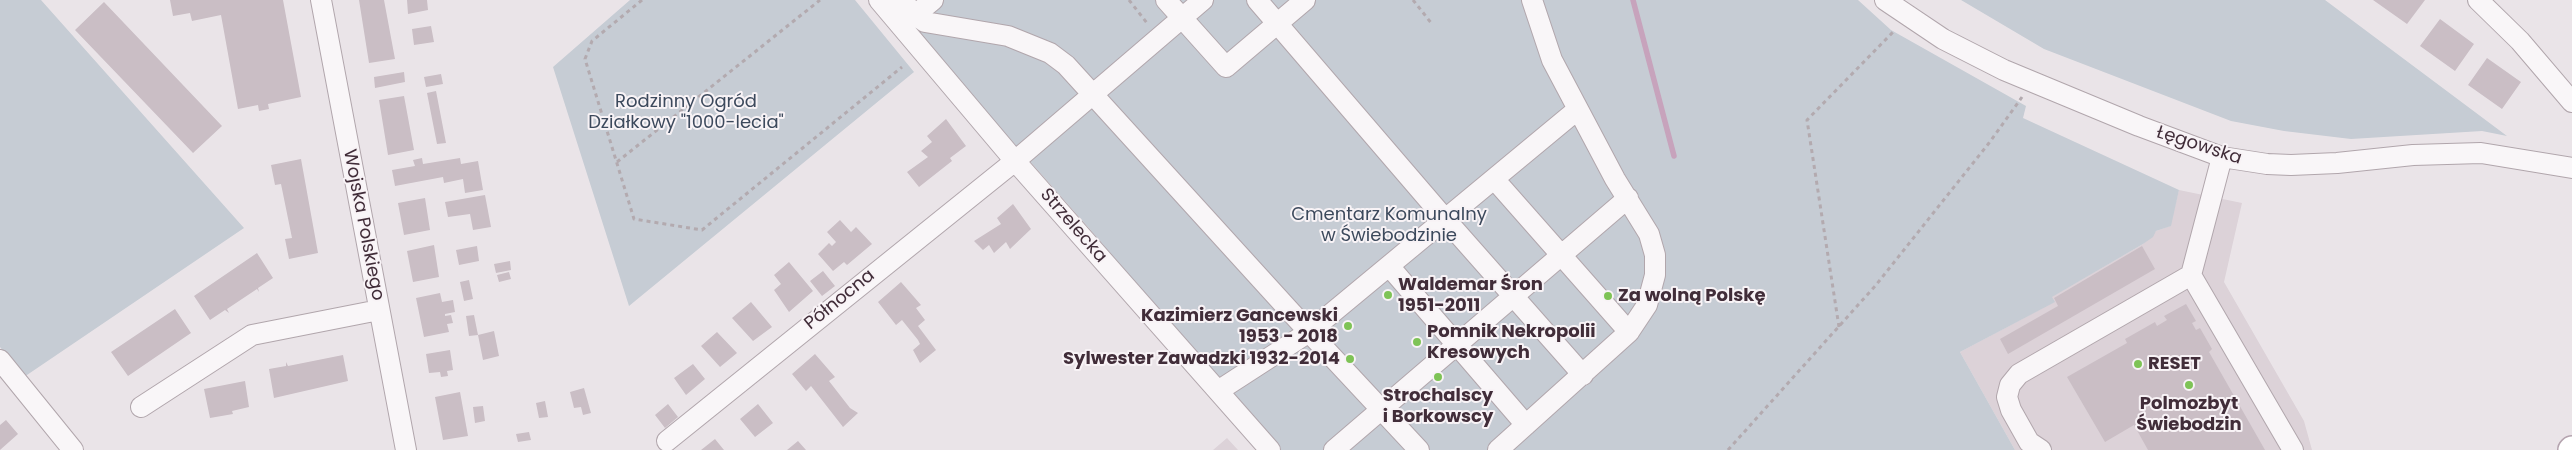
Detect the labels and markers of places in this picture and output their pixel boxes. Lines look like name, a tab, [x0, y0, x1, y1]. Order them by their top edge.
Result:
place label: Waldemar Śron 1951-2011	[1398, 274, 1543, 316]
place label: Za wolną Polskę	[1618, 285, 1766, 307]
marker: Waldemar Śron 1951-2011	[1382, 289, 1394, 301]
marker: Za wolną Polskę	[1602, 290, 1614, 302]
place label: Kazimierz Gancewski 1953 - 2018	[1141, 305, 1338, 348]
marker: Kazimierz Gancewski 1953 - 2018	[1342, 320, 1354, 332]
place label: Pomnik Nekropolii Kresowych	[1427, 321, 1596, 364]
marker: Pomnik Nekropolii Kresowych	[1411, 336, 1423, 348]
place label: Sylwester Zawadzki 1932-2014	[1063, 348, 1340, 370]
marker: Sylwester Zawadzki 1932-2014	[1344, 353, 1356, 365]
place label: RESET	[2148, 353, 2201, 375]
marker: RESET	[2132, 358, 2144, 370]
marker: Strochalscy i Borkowscy	[1432, 371, 1444, 383]
marker: Polmozbyt Świebodzin	[2183, 379, 2195, 391]
place label: Strochalscy i Borkowscy	[1383, 385, 1493, 428]
place label: Polmozbyt Świebodzin	[2136, 393, 2242, 436]

